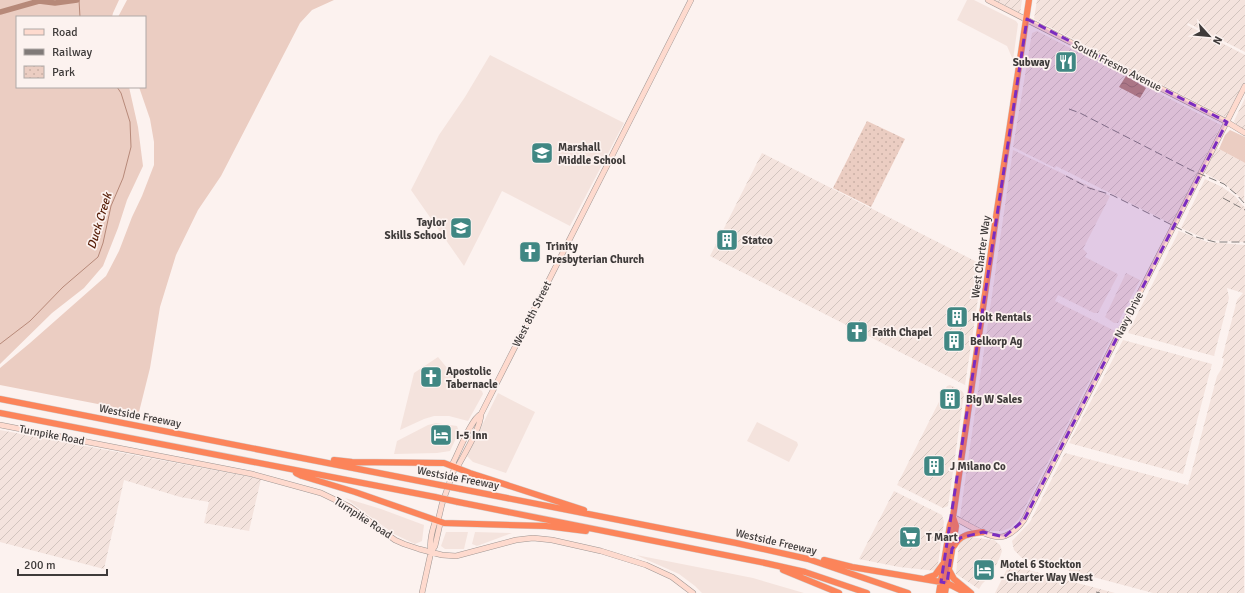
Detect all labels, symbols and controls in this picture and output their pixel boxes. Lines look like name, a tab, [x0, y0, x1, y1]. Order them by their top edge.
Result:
legend	[16, 16, 146, 88]
north arrow	[1189, 16, 1229, 56]
text: Road	[52, 25, 78, 40]
text: N	[1210, 34, 1225, 47]
street label: South Fresno Avenue	[1070, 38, 1164, 94]
text: Railway	[52, 45, 92, 60]
restaurant icon: Subway	[1053, 49, 1079, 75]
place label: Subway	[1013, 56, 1051, 69]
text: Park	[52, 65, 75, 80]
school or university icon: Marshall Middle School	[529, 140, 555, 166]
place label: Marshall Middle School	[558, 141, 626, 167]
water label: Duck Creek	[84, 190, 116, 251]
street label: West Charter Way	[969, 214, 993, 299]
school or university icon: Taylor Skills School	[448, 215, 474, 241]
place label: Taylor Skills School	[385, 216, 447, 242]
building icon: Statco	[714, 227, 740, 253]
place label: Statco	[742, 234, 773, 247]
church icon: Trinity Presbyterian Church	[517, 239, 543, 265]
place label: Trinity Presbyterian Church	[546, 240, 644, 266]
street label: West 8th Street	[510, 279, 554, 349]
street label: Navy Drive	[1112, 290, 1146, 340]
building icon: Holt Rentals	[944, 304, 970, 330]
place label: Holt Rentals	[972, 311, 1031, 324]
church icon: Faith Chapel	[844, 319, 870, 345]
place label: Faith Chapel	[872, 326, 933, 339]
building icon: Belkorp Ag	[941, 328, 967, 354]
place label: Belkorp Ag	[970, 335, 1023, 348]
church icon: Apostolic Tabernacle	[418, 364, 444, 390]
place label: Apostolic Tabernacle	[446, 365, 498, 391]
building icon: Big W Sales	[937, 386, 963, 412]
place label: Big W Sales	[966, 393, 1022, 406]
street label: Westside Freeway	[98, 402, 183, 430]
street label: Turnpike Road	[18, 422, 86, 448]
hotel icon: I-5 Inn	[428, 422, 454, 448]
place label: I-5 Inn	[456, 429, 487, 442]
building icon: J Milano Co	[921, 453, 947, 479]
place label: J Milano Co	[950, 460, 1006, 473]
street label: Westside Freeway	[416, 464, 501, 492]
street label: Turnpike Road	[332, 495, 394, 542]
supermarket icon: T Mart	[897, 524, 923, 550]
street label: Westside Freeway	[734, 526, 819, 558]
place label: T Mart	[926, 531, 958, 544]
scale bar	[18, 551, 107, 577]
hotel icon: Motel 6 Stockton - Charter Way West	[971, 557, 997, 583]
text: 200 m	[24, 558, 56, 573]
place label: Motel 6 Stockton - Charter Way West	[1000, 558, 1093, 584]

